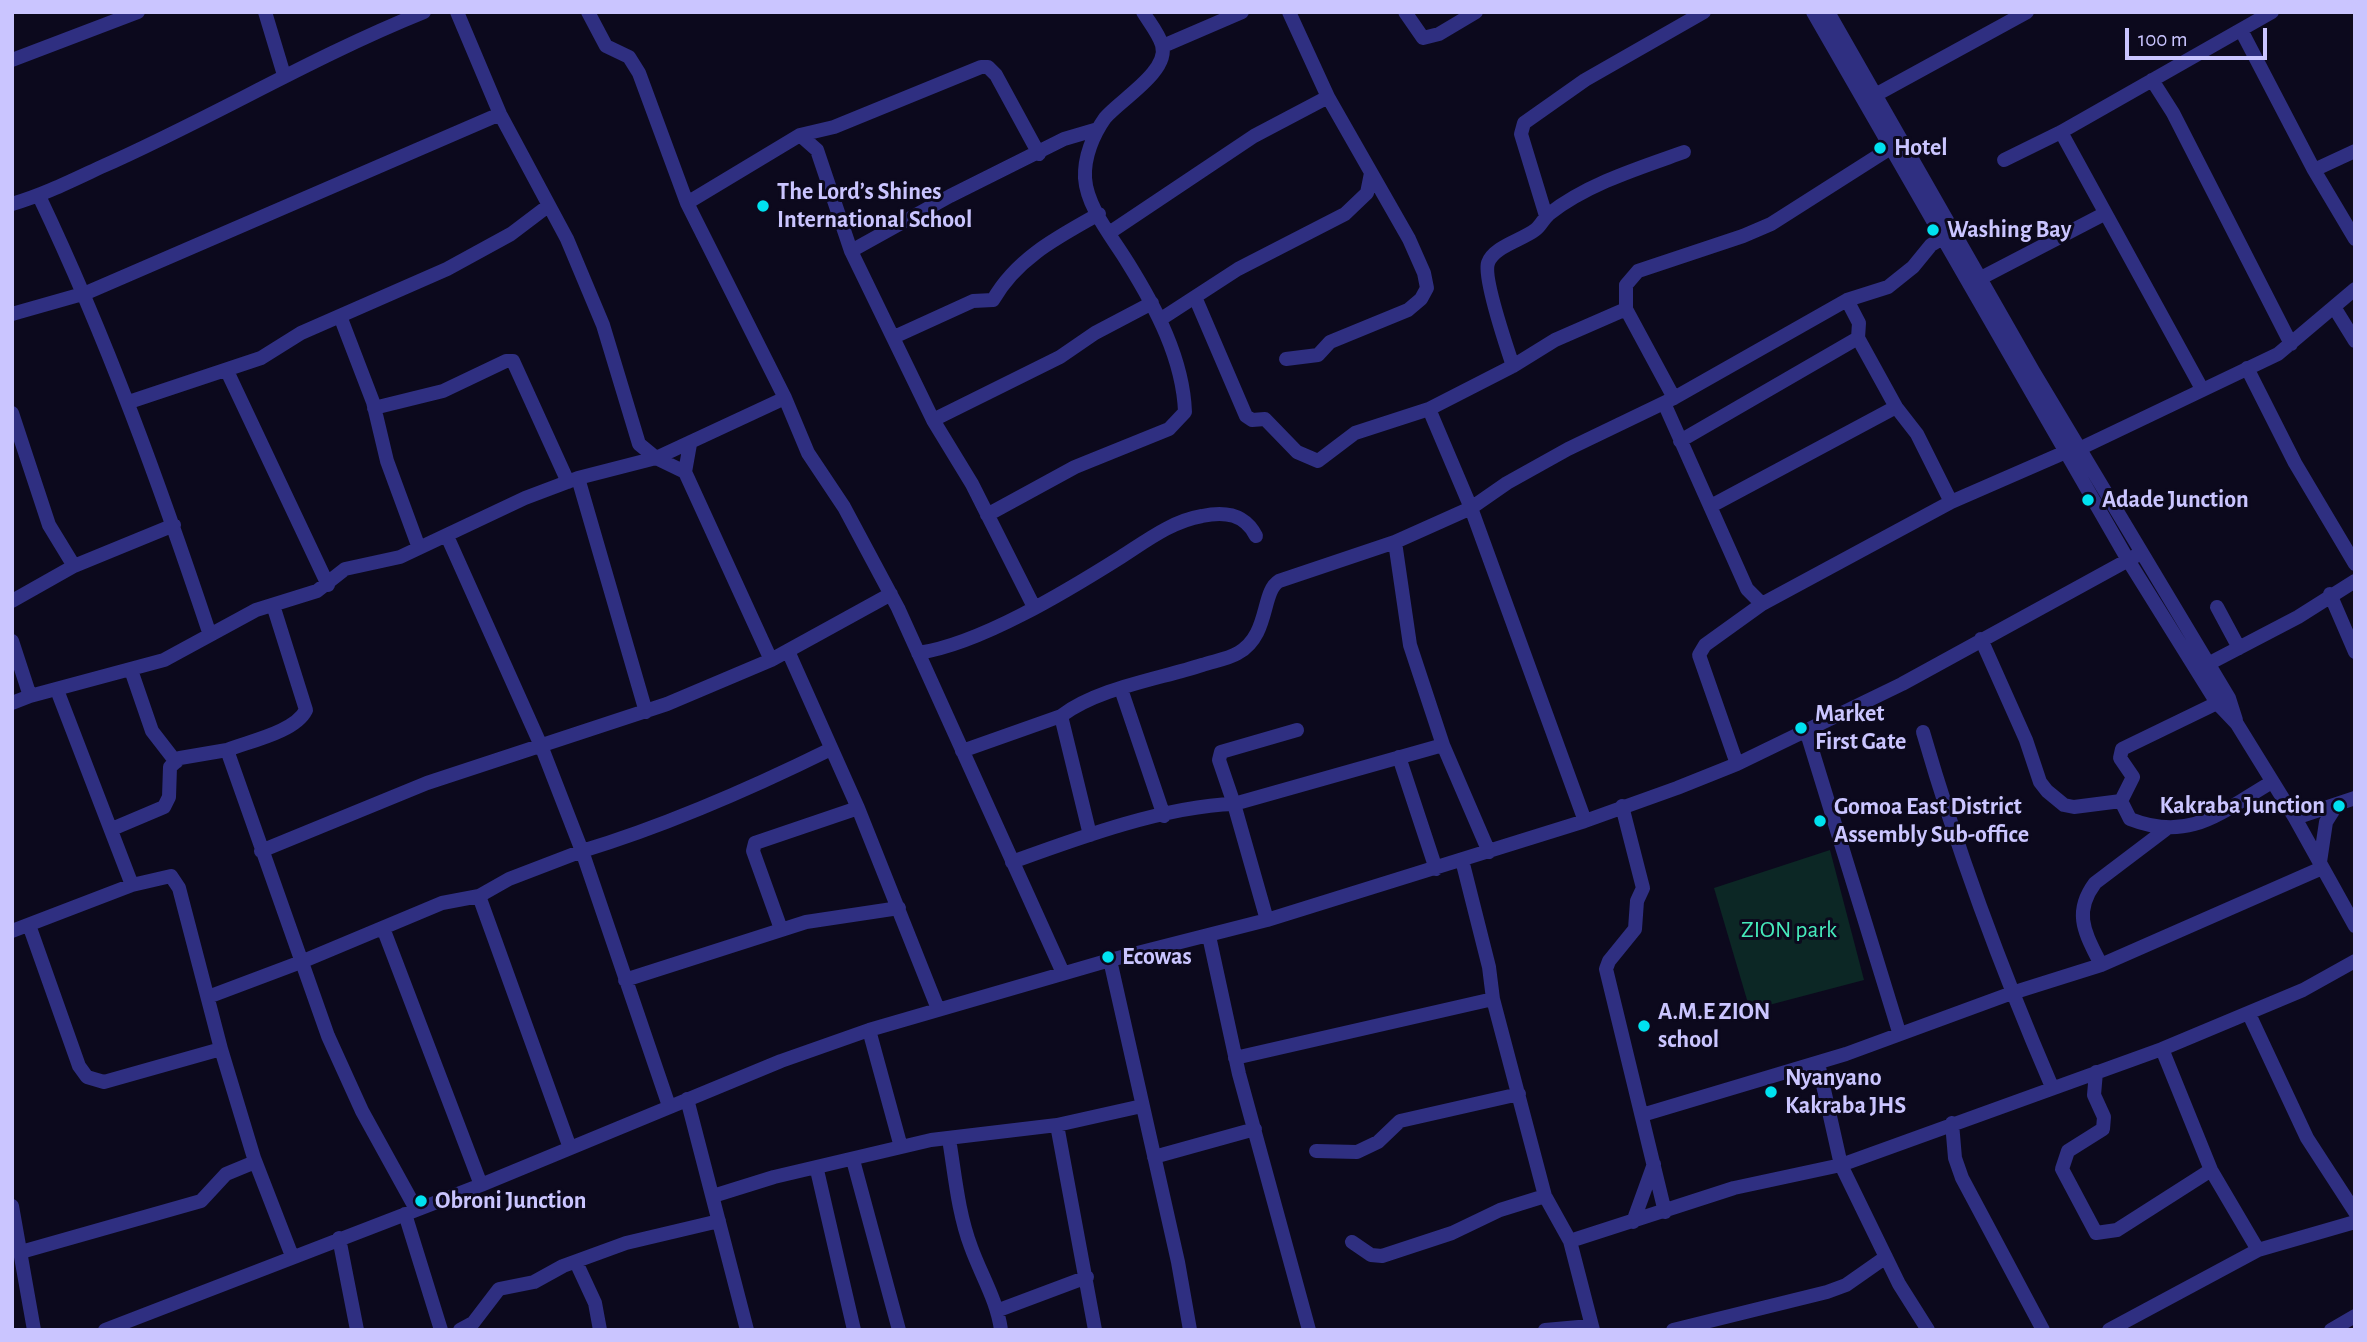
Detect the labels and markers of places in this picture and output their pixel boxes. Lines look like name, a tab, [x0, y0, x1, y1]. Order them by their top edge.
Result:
place label: Hotel	[1894, 134, 1948, 162]
marker: Hotel	[1872, 140, 1888, 156]
place label: The Lord’s Shines International School	[777, 178, 972, 234]
marker: The Lord’s Shines International School	[755, 198, 771, 214]
place label: Washing Bay	[1947, 216, 2071, 244]
marker: Washing Bay	[1925, 222, 1941, 238]
place label: Adade Junction	[2102, 486, 2249, 514]
marker: Adade Junction	[2080, 492, 2096, 508]
place label: Market First Gate	[1815, 700, 1906, 756]
marker: Market First Gate	[1793, 720, 1809, 736]
place label: Kakraba Junction	[2160, 792, 2325, 820]
place label: Gomoa East District Assembly Sub-office	[1834, 793, 2029, 849]
marker: Kakraba Junction	[2331, 798, 2347, 814]
marker: Gomoa East District Assembly Sub-office	[1812, 813, 1828, 829]
place label: Ecowas	[1122, 943, 1192, 971]
marker: Ecowas	[1100, 949, 1116, 965]
place label: A.M.E ZION school	[1658, 998, 1771, 1054]
marker: A.M.E ZION school	[1636, 1018, 1652, 1034]
place label: Nyanyano Kakraba JHS	[1785, 1064, 1906, 1120]
marker: Nyanyano Kakraba JHS	[1763, 1084, 1779, 1100]
place label: Obroni Junction	[435, 1187, 586, 1215]
marker: Obroni Junction	[413, 1193, 429, 1209]

